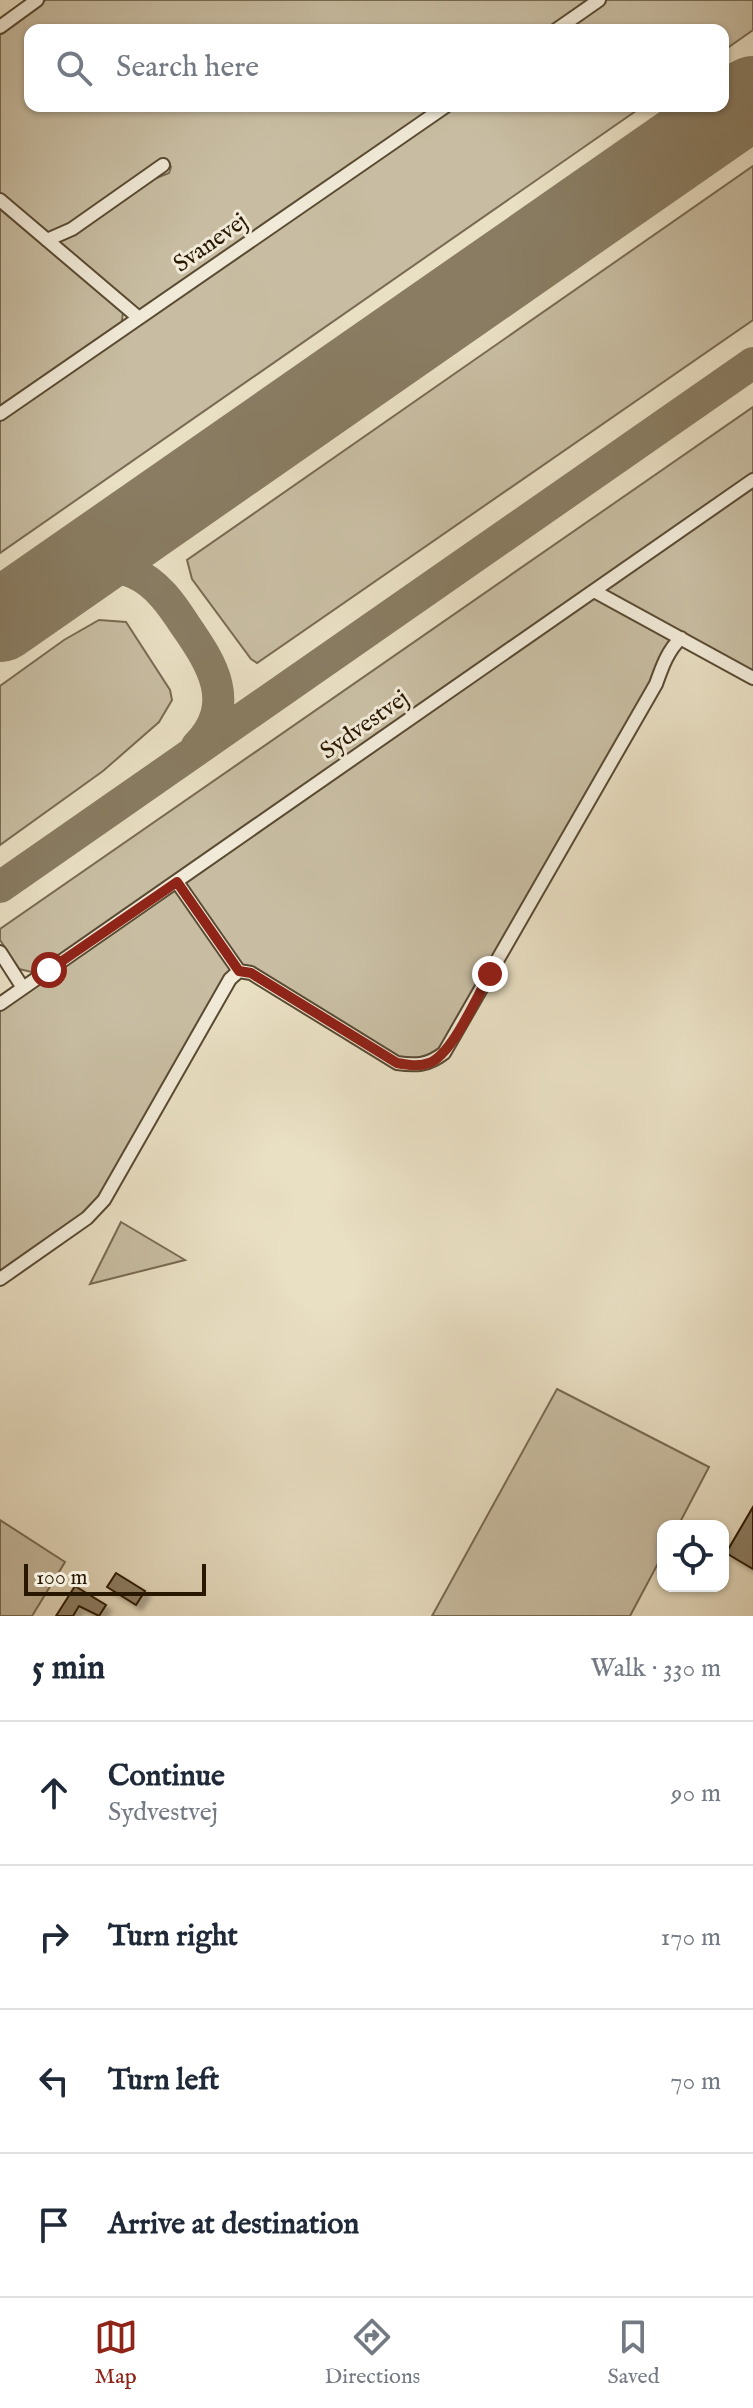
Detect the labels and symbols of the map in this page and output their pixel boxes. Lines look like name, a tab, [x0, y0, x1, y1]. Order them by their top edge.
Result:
street label: Svanevej	[168, 206, 254, 280]
street label: Sydvestvej	[314, 683, 415, 767]
route start	[31, 952, 67, 988]
route end	[472, 956, 508, 992]
scale bar	[24, 1560, 206, 1596]

